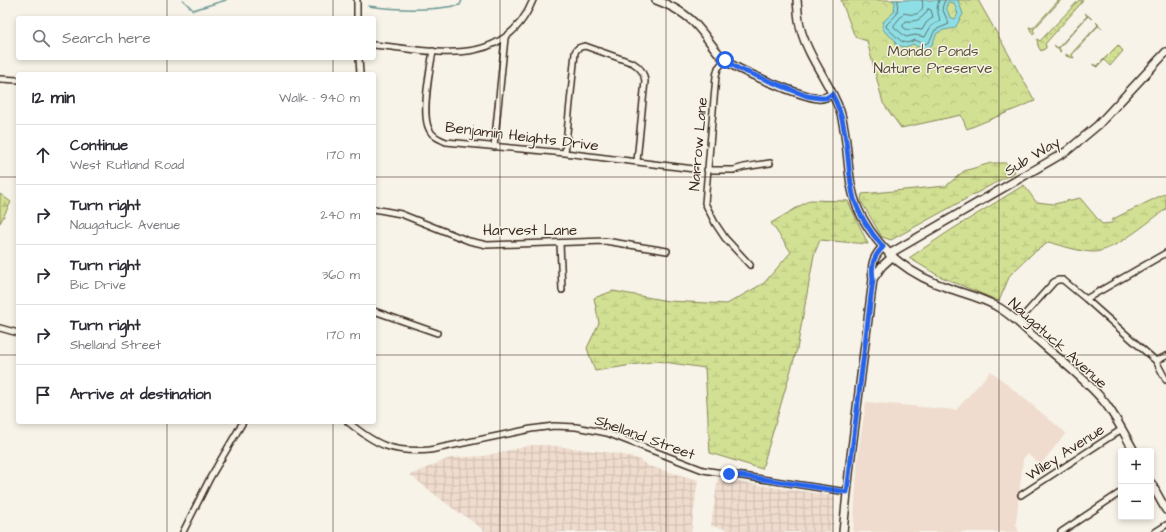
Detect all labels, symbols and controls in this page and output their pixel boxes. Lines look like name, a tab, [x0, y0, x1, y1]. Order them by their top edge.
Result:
search box	[16, 16, 376, 60]
icon: search	[30, 27, 52, 49]
text: Search here	[62, 28, 151, 49]
park label: Mondo Ponds Nature Preserve	[874, 41, 992, 79]
route start	[716, 51, 734, 69]
text: 12 min	[32, 86, 75, 110]
text: Walk · 940 m	[279, 89, 360, 107]
street label: Narrow Lane	[684, 96, 713, 192]
street label: Benjamin Heights Drive	[444, 117, 600, 157]
street label: Sub Way	[1000, 132, 1065, 182]
text: Continue	[70, 135, 128, 156]
icon: ahead	[32, 144, 54, 166]
text: 170 m	[327, 146, 360, 164]
text: West Rutland Road	[70, 156, 184, 174]
text: Turn right	[70, 195, 141, 216]
icon: right	[32, 204, 54, 226]
text: 240 m	[320, 206, 360, 224]
text: Naugatuck Avenue	[70, 216, 180, 234]
street label: Harvest Lane	[483, 220, 577, 241]
text: Turn right	[70, 255, 141, 276]
icon: right	[32, 264, 54, 286]
text: 360 m	[322, 266, 360, 284]
text: Bic Drive	[70, 276, 126, 294]
street label: Naugatuck Avenue	[1003, 293, 1112, 394]
text: Turn right	[70, 315, 141, 336]
icon: right	[32, 324, 54, 346]
text: 170 m	[327, 326, 360, 344]
text: Shelland Street	[70, 336, 161, 354]
icon: arrive	[32, 384, 54, 406]
text: Arrive at destination	[70, 384, 211, 405]
street label: Shelland Street	[592, 410, 698, 465]
street label: Wiley Avenue	[1022, 419, 1109, 487]
map controls	[1118, 448, 1154, 520]
button: +	[1118, 448, 1154, 484]
route end	[720, 465, 738, 483]
button: −	[1118, 484, 1154, 520]

